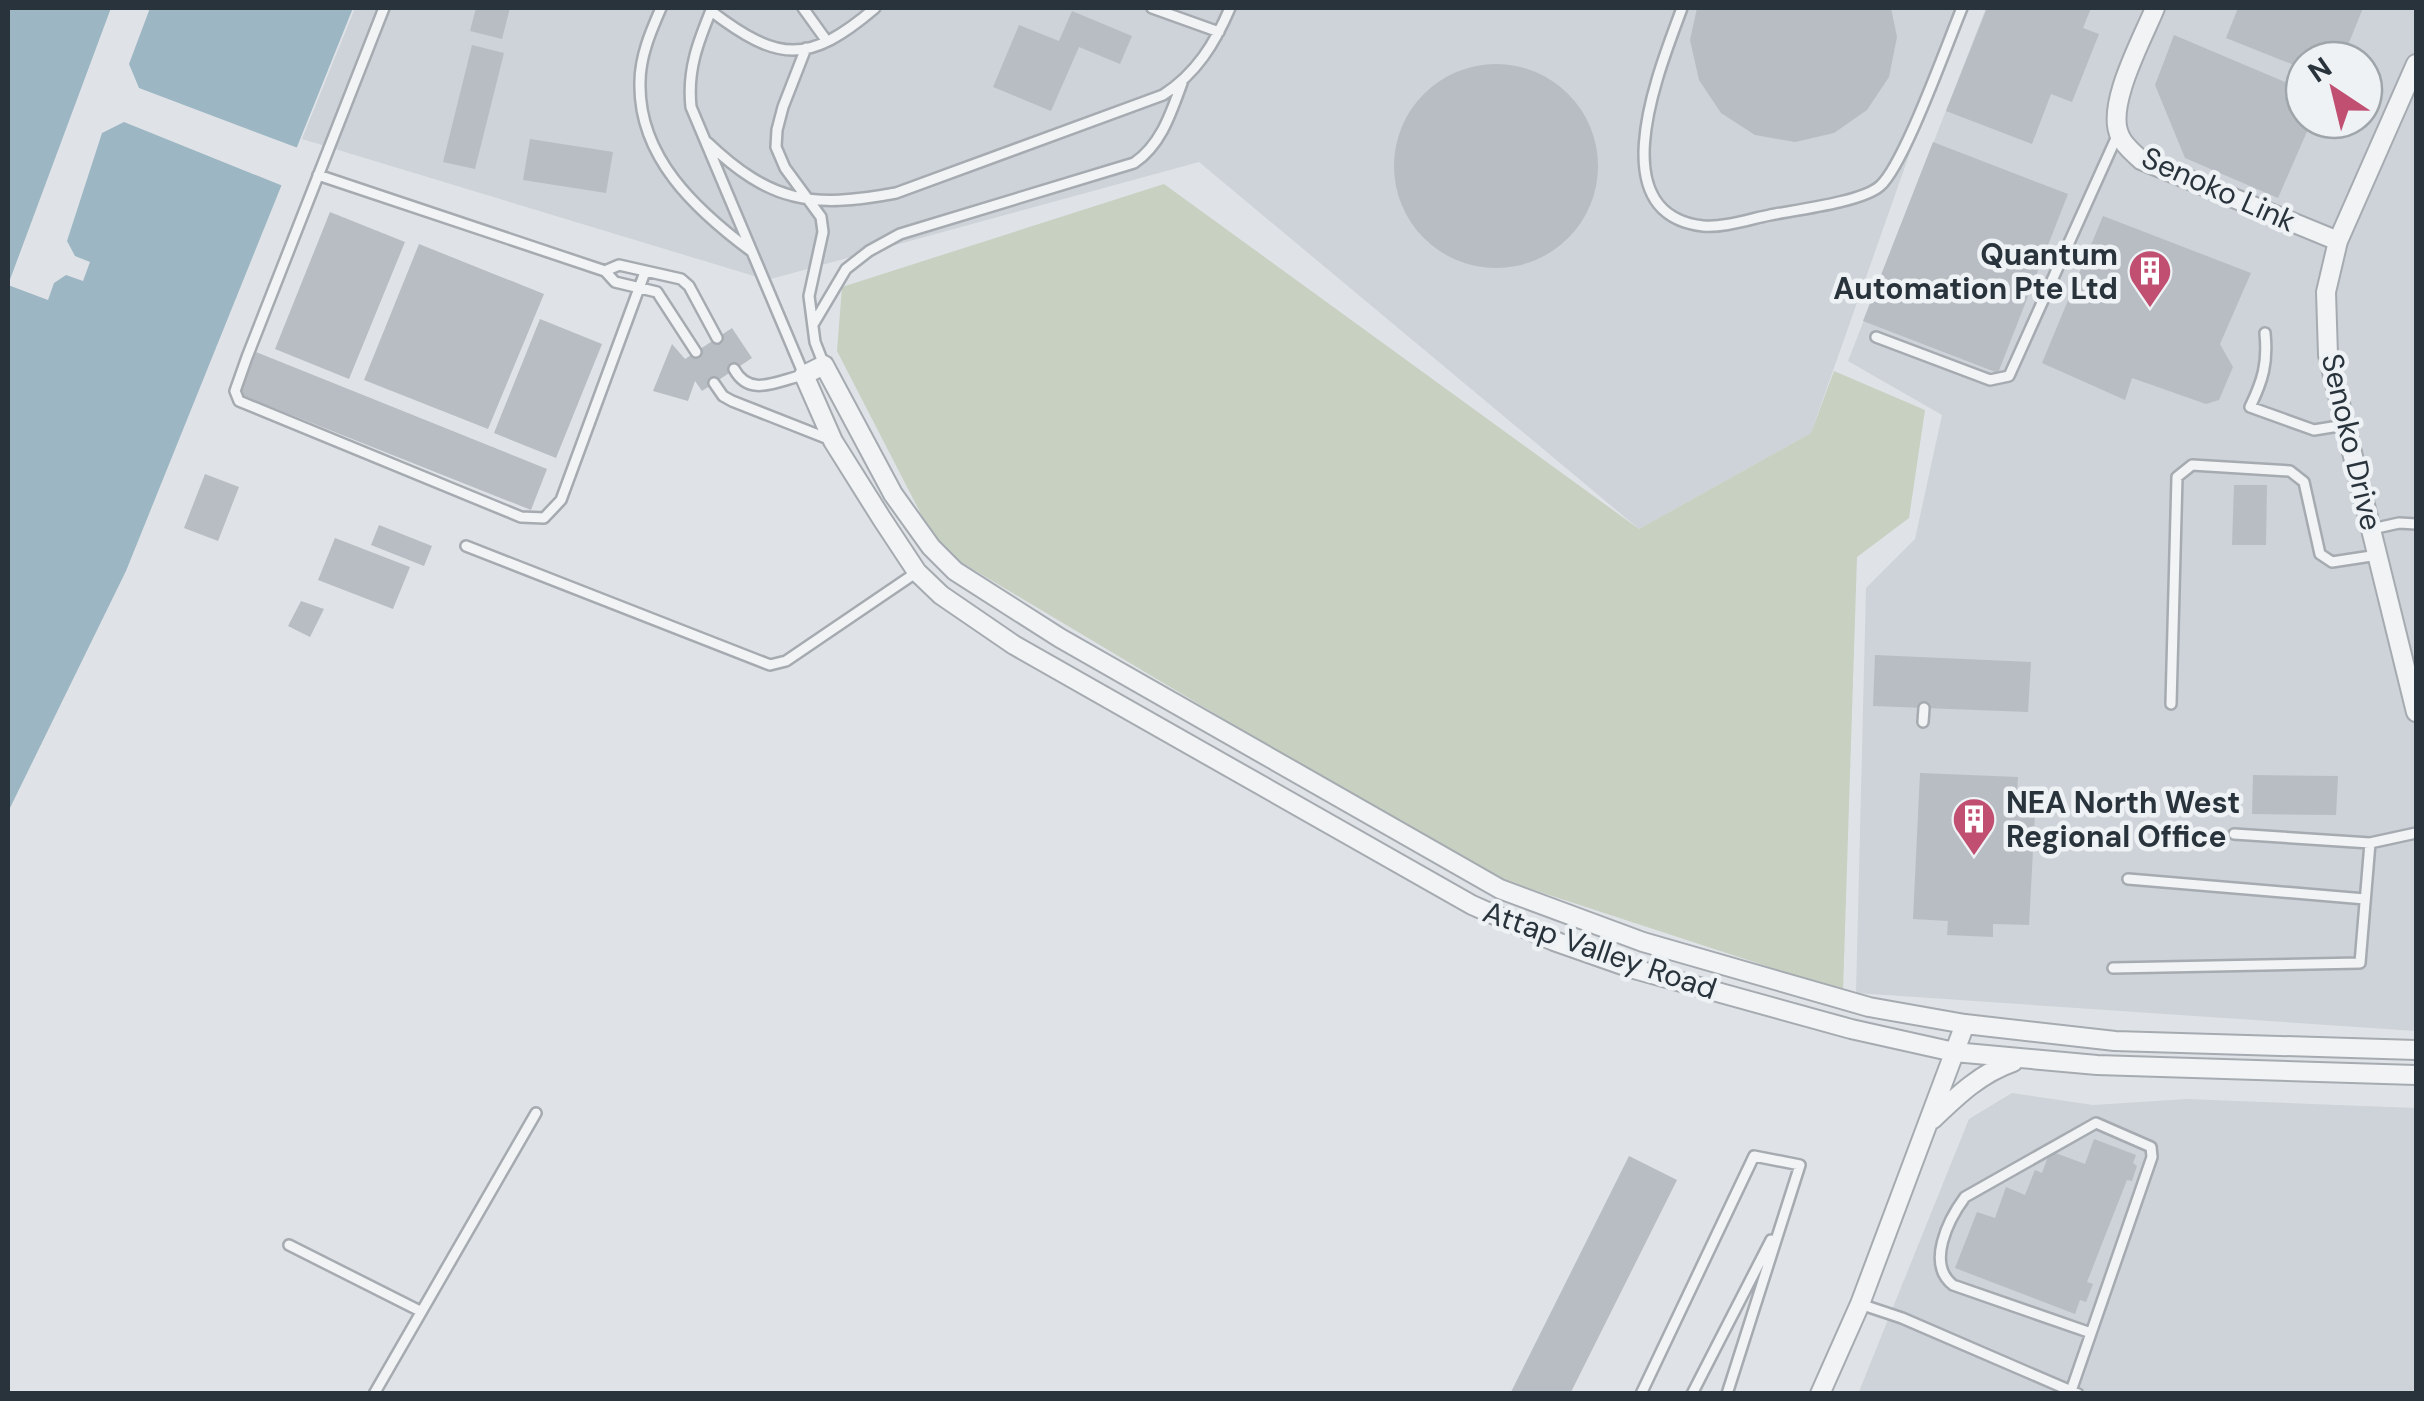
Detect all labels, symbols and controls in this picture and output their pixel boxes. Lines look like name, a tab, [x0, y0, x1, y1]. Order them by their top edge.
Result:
north arrow	[2284, 40, 2384, 140]
text: N	[2301, 49, 2339, 91]
street label: Senoko Link	[2136, 138, 2302, 240]
place label: Quantum Automation Pte Ltd	[1833, 235, 2118, 308]
building icon: Quantum Automation Pte Ltd	[2127, 248, 2173, 309]
street label: Senoko Drive	[2313, 350, 2391, 534]
place label: NEA North West Regional Office	[2006, 783, 2240, 856]
building icon: NEA North West Regional Office	[1951, 796, 1997, 857]
street label: Attap Valley Road	[1478, 892, 1722, 1008]

